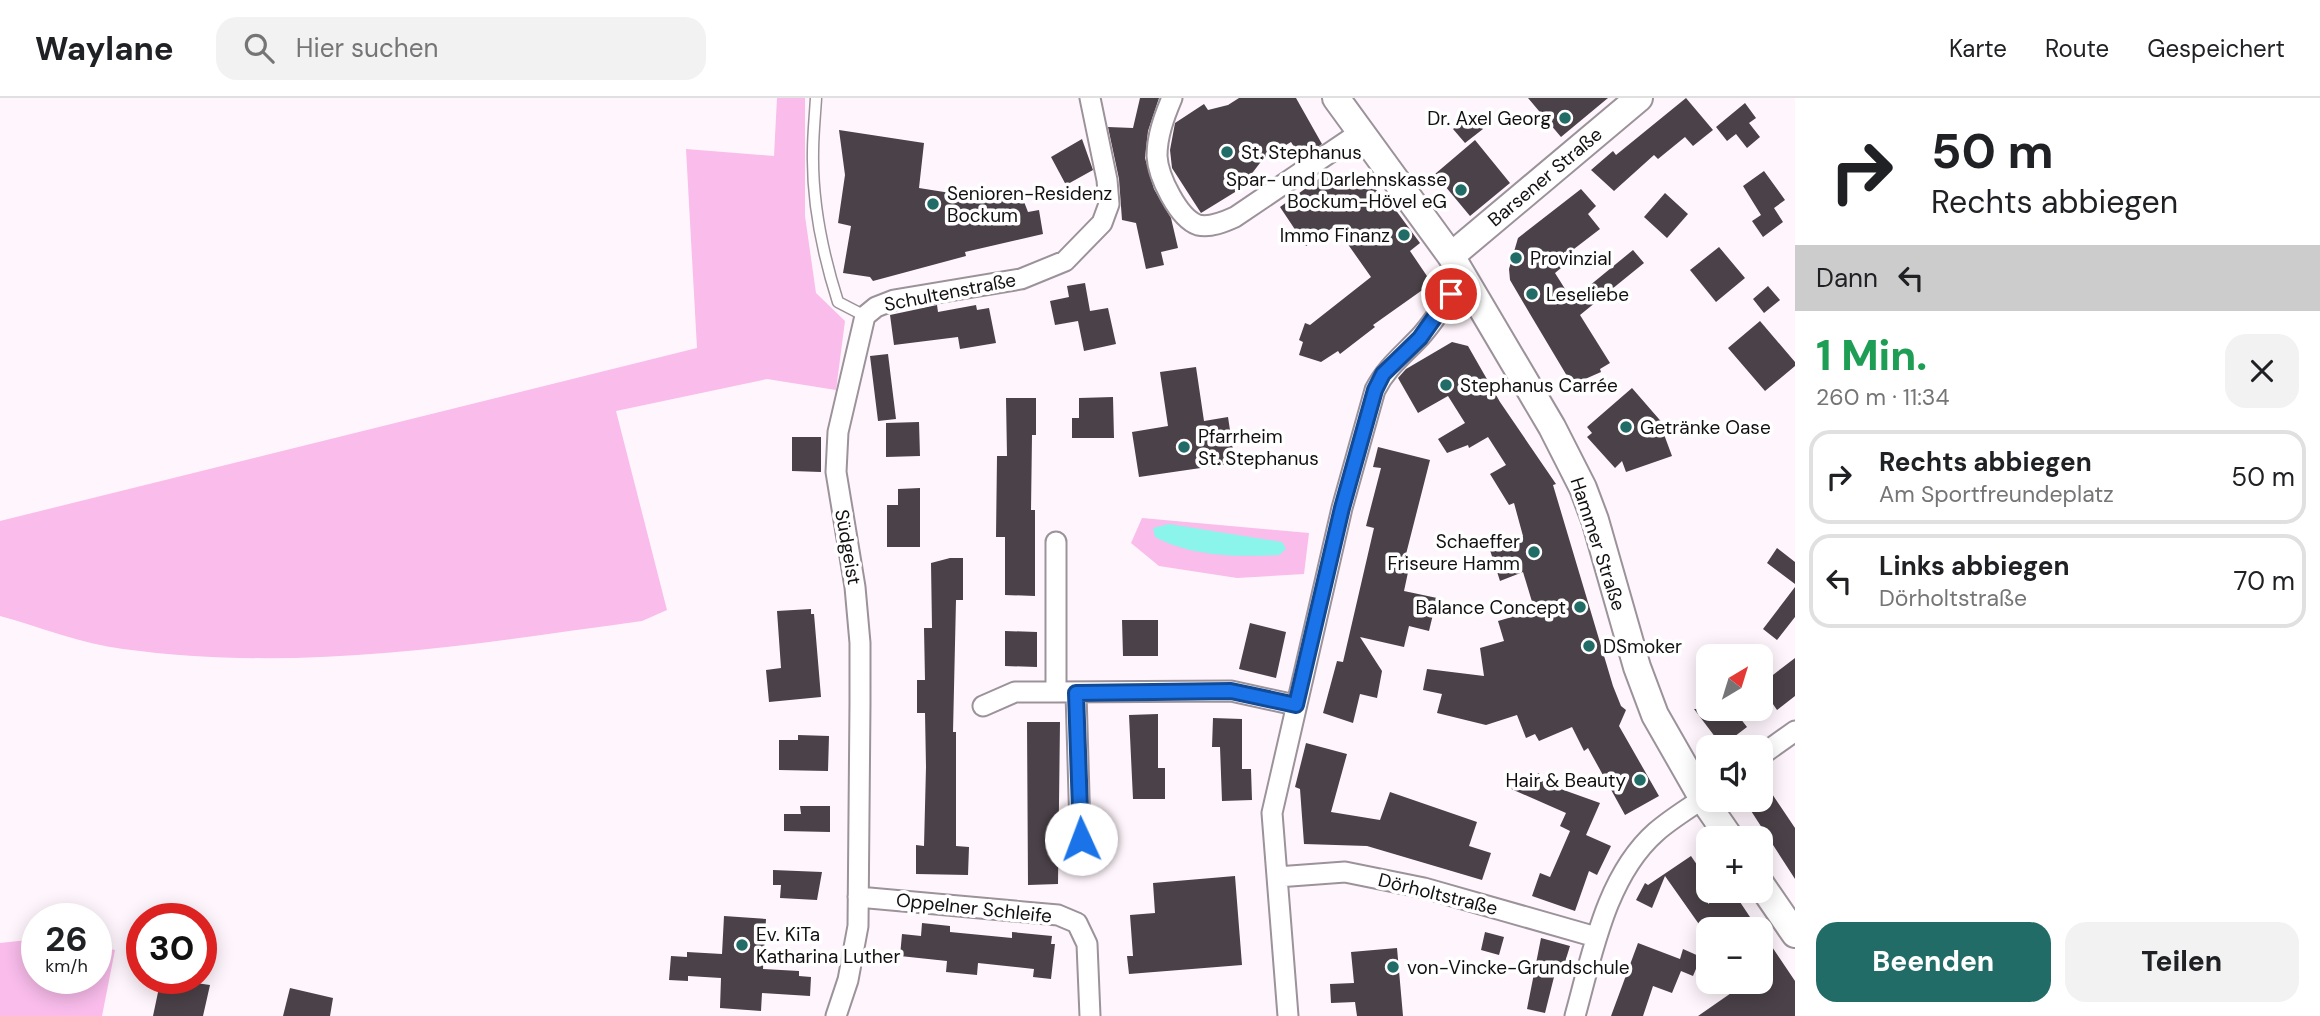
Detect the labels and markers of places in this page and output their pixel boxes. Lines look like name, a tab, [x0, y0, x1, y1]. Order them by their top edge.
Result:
place label: Dr. Axel Georg	[1427, 106, 1551, 131]
marker: Dr. Axel Georg	[1557, 110, 1573, 126]
place label: St. Stephanus	[1241, 140, 1362, 165]
marker: St. Stephanus	[1219, 144, 1235, 160]
place label: Spar- und Darlehnskasse Bockum-Hövel eG	[1226, 167, 1447, 214]
place label: Senioren-Residenz Bockum	[947, 181, 1112, 228]
marker: Spar- und Darlehnskasse Bockum-Hövel eG	[1453, 182, 1469, 198]
marker: Senioren-Residenz Bockum	[925, 196, 941, 212]
place label: Immo Finanz	[1280, 223, 1390, 248]
marker: Immo Finanz	[1396, 227, 1412, 243]
place label: Provinzial	[1530, 246, 1612, 271]
marker: Provinzial	[1508, 250, 1524, 266]
pin	[1421, 264, 1481, 324]
place label: Leseliebe	[1546, 282, 1629, 307]
marker: Leseliebe	[1524, 286, 1540, 302]
place label: Stephanus Carrée	[1460, 373, 1618, 398]
marker: Stephanus Carrée	[1438, 377, 1454, 393]
place label: Getränke Oase	[1640, 415, 1771, 440]
marker: Getränke Oase	[1618, 419, 1634, 435]
place label: Pfarrheim St. Stephanus	[1198, 424, 1319, 471]
marker: Pfarrheim St. Stephanus	[1176, 439, 1192, 455]
place label: Schaeffer Friseure Hamm	[1387, 529, 1520, 576]
marker: Schaeffer Friseure Hamm	[1526, 544, 1542, 560]
place label: Balance Concept	[1416, 595, 1566, 620]
marker: Balance Concept	[1572, 599, 1588, 615]
place label: DSmoker	[1603, 634, 1682, 659]
marker: DSmoker	[1581, 638, 1597, 654]
place label: Hair & Beauty	[1506, 768, 1626, 793]
marker: Hair & Beauty	[1632, 772, 1648, 788]
place label: Ev. KiTa Katharina Luther	[756, 922, 900, 969]
marker: Ev. KiTa Katharina Luther	[734, 937, 750, 953]
place label: von-Vincke-Grundschule	[1407, 955, 1630, 980]
marker: von-Vincke-Grundschule	[1385, 959, 1401, 975]

